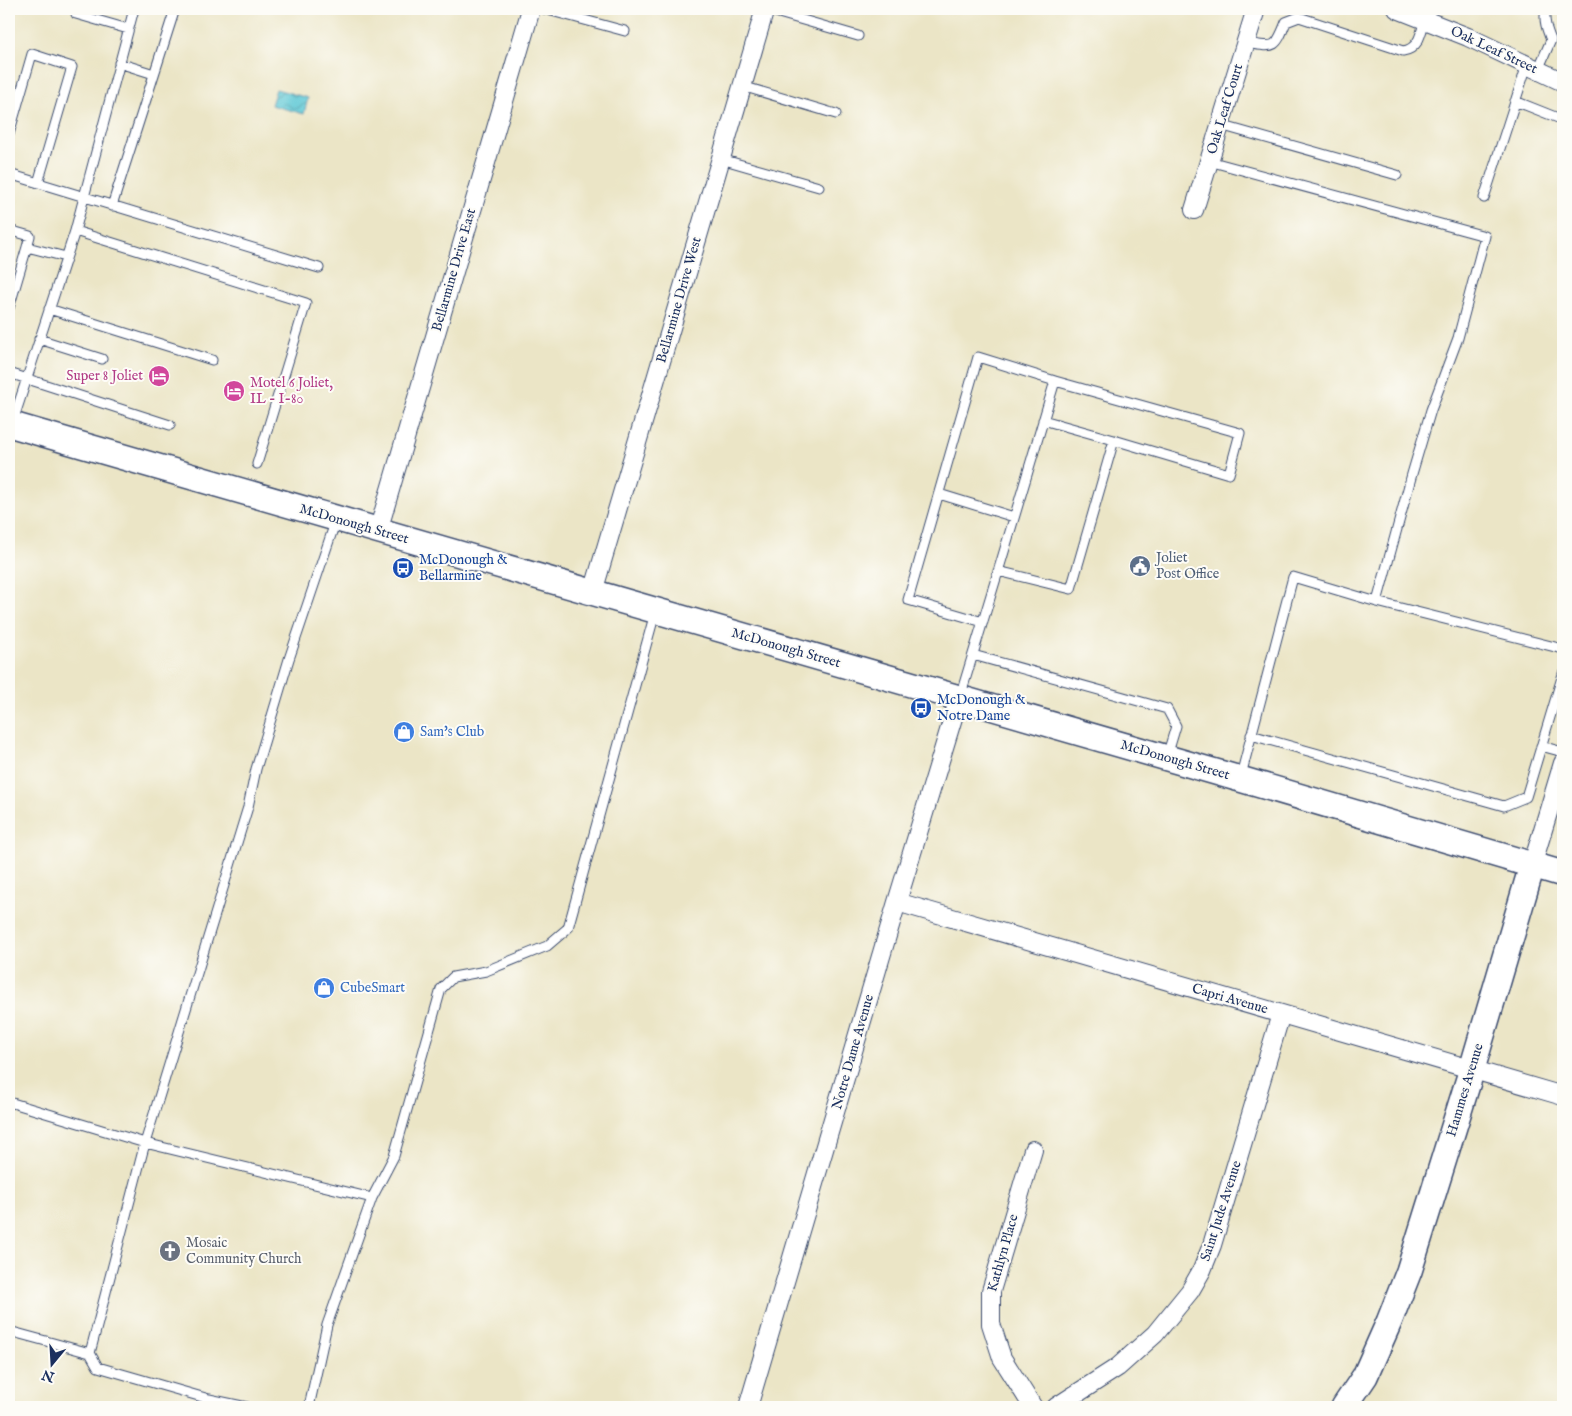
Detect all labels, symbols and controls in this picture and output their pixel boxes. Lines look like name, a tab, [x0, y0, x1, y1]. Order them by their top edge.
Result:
street label: Oak Leaf Street	[1448, 22, 1540, 78]
street label: Oak Leaf Court	[1203, 61, 1247, 156]
street label: Bellarmine Drive East	[428, 206, 480, 334]
street label: Bellarmine Drive West	[652, 235, 706, 365]
hotel icon: Super 8 Joliet	[147, 364, 171, 388]
place label: Super 8 Joliet	[66, 367, 143, 385]
place label: Motel 6 Joliet, IL - I-80	[250, 374, 333, 408]
hotel icon: Motel 6 Joliet, IL - I-80	[222, 379, 246, 403]
street label: McDonough Street	[297, 500, 411, 548]
place label: Joliet Post Office	[1154, 549, 1220, 583]
place label: McDonough & Bellarmine	[419, 551, 508, 585]
public building icon: Joliet Post Office	[1128, 554, 1152, 578]
bus stop icon: McDonough & Bellarmine	[391, 556, 415, 580]
street label: McDonough Street	[729, 624, 843, 672]
place label: McDonough & Notre Dame	[937, 691, 1026, 725]
bus stop icon: McDonough & Notre Dame	[909, 696, 933, 720]
shop icon: Sam's Club	[392, 720, 416, 744]
place label: Sam's Club	[420, 723, 484, 741]
street label: McDonough Street	[1118, 736, 1232, 784]
shop icon: CubeSmart	[312, 976, 336, 1000]
place label: CubeSmart	[340, 979, 405, 997]
street label: Capri Avenue	[1190, 980, 1271, 1019]
street label: Notre Dame Avenue	[828, 992, 878, 1112]
street label: Hammes Avenue	[1442, 1041, 1488, 1139]
street label: Saint Jude Avenue	[1196, 1158, 1246, 1264]
street label: Kathlyn Place	[983, 1212, 1023, 1294]
place label: Mosaic Community Church	[186, 1234, 302, 1268]
church icon: Mosaic Community Church	[158, 1239, 182, 1263]
north arrow	[28, 1338, 78, 1388]
text: N	[40, 1365, 58, 1386]

